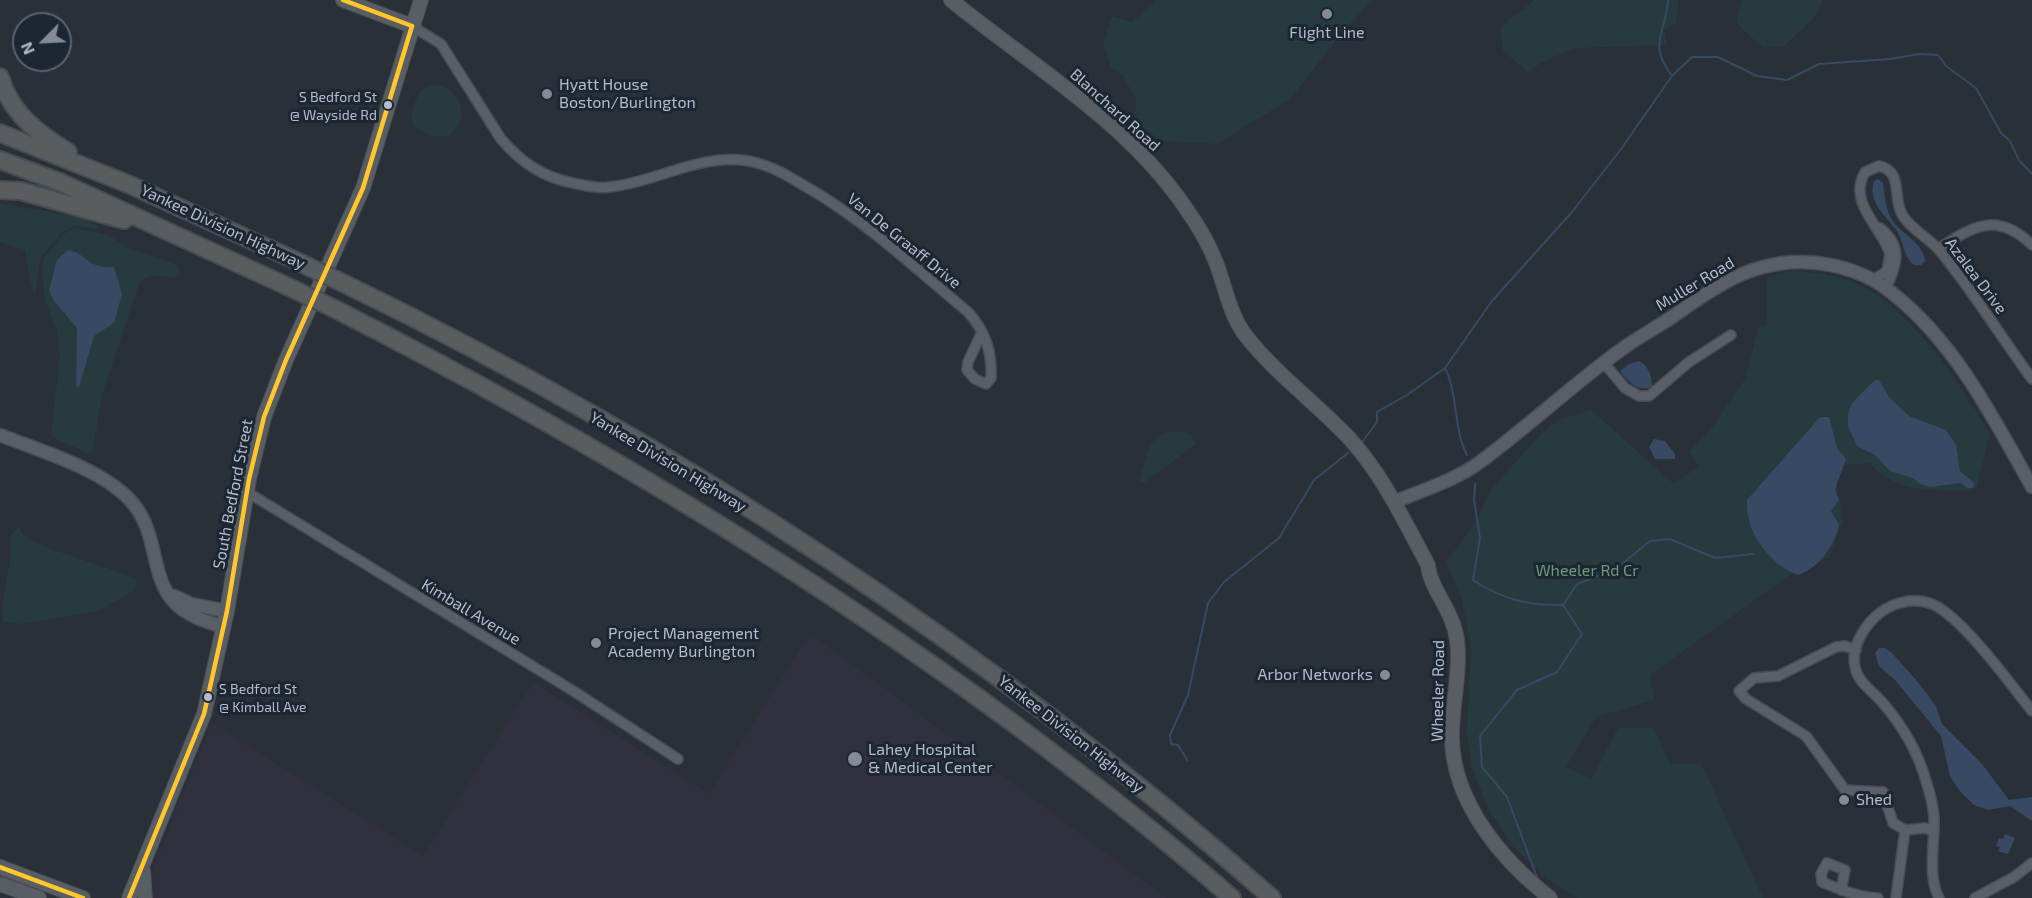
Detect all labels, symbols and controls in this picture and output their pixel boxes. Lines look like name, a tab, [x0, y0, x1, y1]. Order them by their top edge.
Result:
marker: Flight Line	[1320, 7, 1334, 21]
north arrow	[12, 12, 72, 72]
place label: Flight Line	[1289, 23, 1365, 43]
text: N	[16, 40, 38, 58]
street label: Blanchard Road	[1066, 65, 1164, 155]
place label: Hyatt House Boston/Burlington	[559, 75, 696, 113]
marker: Hyatt House Boston/Burlington	[540, 87, 554, 101]
place label: S Bedford St @ Wayside Rd	[290, 89, 377, 122]
marker: S Bedford St @ Wayside Rd	[382, 99, 394, 111]
street label: Yankee Division Highway	[138, 180, 308, 274]
street label: Van De Graaff Drive	[843, 189, 965, 293]
street label: Azalea Drive	[1941, 234, 2011, 318]
street label: Muller Road	[1652, 253, 1738, 315]
street label: Yankee Division Highway	[586, 408, 750, 516]
street label: South Bedford Street	[209, 417, 257, 571]
park label: Wheeler Rd Cr	[1535, 561, 1639, 581]
street label: Kimball Avenue	[418, 575, 524, 649]
place label: Project Management Academy Burlington	[608, 624, 759, 662]
marker: Project Management Academy Burlington	[589, 636, 603, 650]
street label: Wheeler Road	[1428, 640, 1448, 742]
place label: Arbor Networks	[1258, 665, 1373, 685]
marker: Arbor Networks	[1378, 668, 1392, 682]
street label: Yankee Division Highway	[994, 671, 1148, 797]
place label: S Bedford St @ Kimball Ave	[219, 681, 307, 714]
marker: S Bedford St @ Kimball Ave	[202, 691, 214, 703]
place label: Lahey Hospital & Medical Center	[868, 740, 993, 778]
marker: Lahey Hospital & Medical Center	[846, 750, 864, 768]
place label: Shed	[1856, 790, 1892, 810]
marker: Shed	[1837, 793, 1851, 807]

